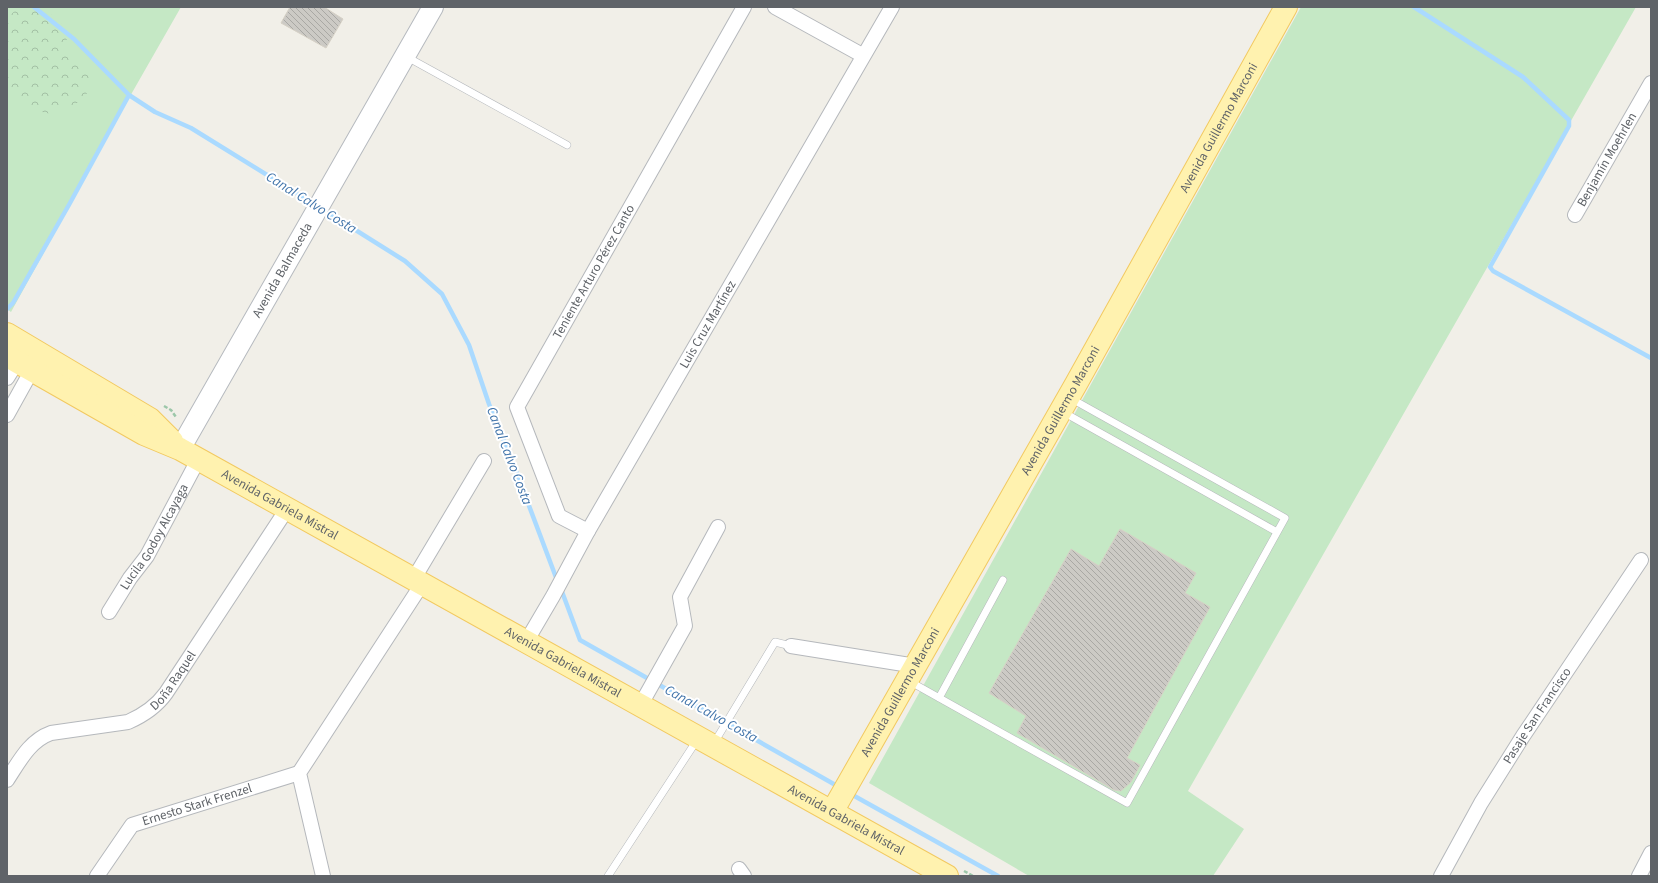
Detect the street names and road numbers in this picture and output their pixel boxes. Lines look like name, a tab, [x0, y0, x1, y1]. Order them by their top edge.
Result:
street label: Avenida Guillermo Marconi	[1175, 60, 1262, 196]
street label: Benjamín Moehrlen	[1573, 109, 1641, 210]
street label: Teniente Arturo Pérez Canto	[548, 201, 639, 342]
street label: Avenida Balmaceda	[248, 219, 317, 321]
street label: Luis Cruz Martínez	[675, 277, 741, 372]
street label: Avenida Guillermo Marconi	[1017, 343, 1104, 479]
street label: Avenida Gabriela Mistral	[218, 465, 342, 544]
street label: Lucila Godoy Alcayaga	[116, 481, 193, 593]
street label: Avenida Gabriela Mistral	[501, 622, 625, 702]
street label: Avenida Guillermo Marconi	[856, 624, 944, 760]
street label: Doña Raquel	[146, 647, 200, 715]
street label: Pasaje San Francisco	[1499, 664, 1575, 767]
street label: Ernesto Stark Frenzel	[140, 779, 254, 830]
street label: Avenida Gabriela Mistral	[784, 780, 908, 860]

